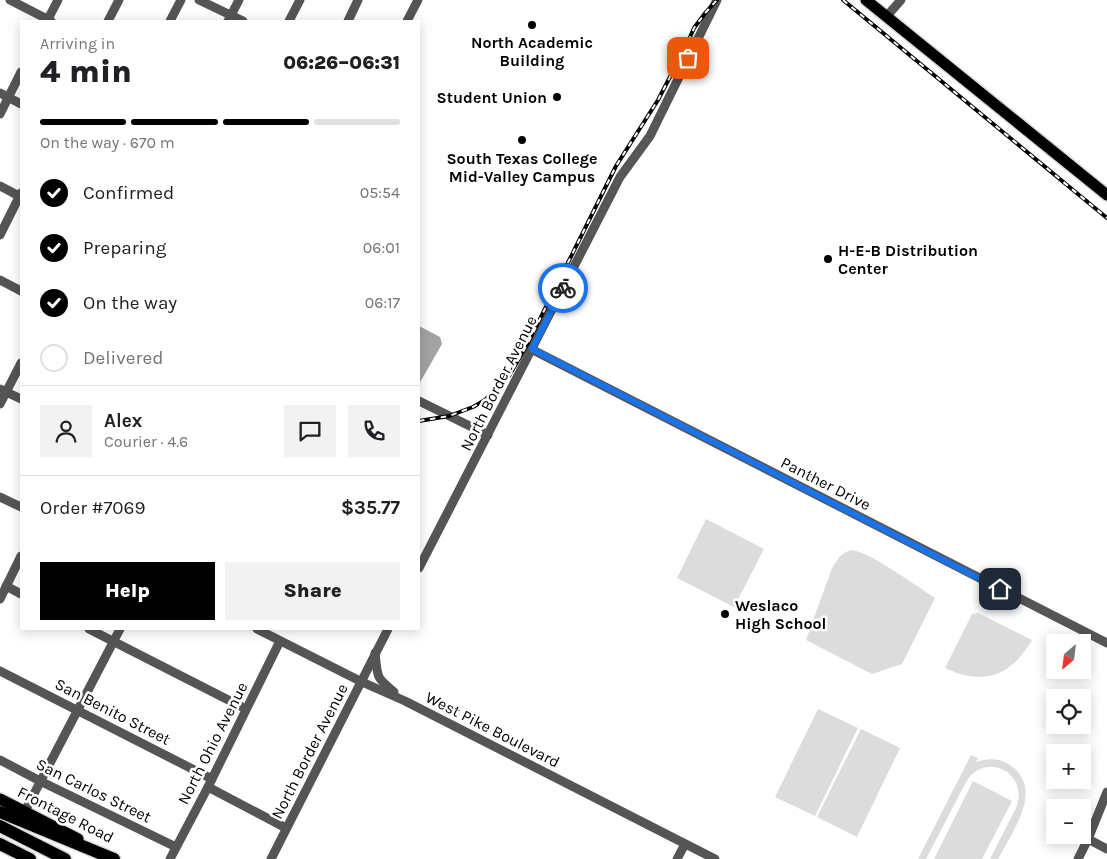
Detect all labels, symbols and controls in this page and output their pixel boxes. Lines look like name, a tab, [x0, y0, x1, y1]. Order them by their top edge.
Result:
marker: North Academic Building	[526, 19, 538, 31]
place label: North Academic Building	[471, 33, 593, 70]
text: Arriving in	[40, 34, 115, 53]
pin	[667, 37, 709, 79]
icon: bag	[674, 44, 702, 72]
text: 06:26–06:31	[283, 52, 400, 74]
text: 4 min	[40, 53, 132, 90]
place label: Student Union	[437, 88, 547, 107]
marker: Student Union	[551, 91, 563, 103]
text: On the way · 670 m	[40, 133, 175, 152]
marker: South Texas College Mid-Valley Campus	[516, 134, 528, 146]
place label: South Texas College Mid-Valley Campus	[446, 149, 598, 186]
icon: check	[40, 179, 68, 207]
text: Confirmed	[83, 182, 174, 204]
text: 05:54	[360, 183, 400, 202]
icon: check	[40, 234, 68, 262]
text: Preparing	[83, 237, 166, 259]
text: 06:01	[363, 238, 400, 257]
place label: H-E-B Distribution Center	[838, 241, 978, 278]
marker: H-E-B Distribution Center	[822, 253, 834, 265]
courier	[538, 263, 588, 313]
icon: bike	[549, 274, 577, 302]
icon: check	[40, 289, 68, 317]
text: On the way	[83, 292, 177, 314]
text: 06:17	[365, 293, 400, 312]
street label: North Border Avenue	[456, 312, 541, 454]
text: Delivered	[83, 347, 163, 369]
button: person	[40, 405, 92, 457]
button: chat	[284, 405, 336, 457]
button: phone	[348, 405, 400, 457]
text: Alex	[104, 410, 142, 432]
text: Courier · 4.6	[104, 432, 188, 451]
street label: Panther Drive	[778, 453, 874, 514]
text: Order #7069	[40, 497, 146, 519]
text: $35.77	[341, 497, 400, 519]
button: Help	[40, 562, 215, 620]
button: Share	[225, 562, 400, 620]
pin	[979, 568, 1021, 610]
icon: home	[986, 575, 1014, 603]
place label: Weslaco High School	[735, 596, 827, 633]
marker: Weslaco High School	[719, 608, 731, 620]
north arrow	[1046, 634, 1091, 679]
map controls	[1046, 634, 1091, 844]
street label: San Benito Street	[52, 674, 174, 749]
street label: North Ohio Avenue	[173, 679, 252, 808]
street label: North Border Avenue	[267, 680, 352, 822]
street label: West Pike Boulevard	[422, 687, 563, 772]
button: locate	[1046, 689, 1091, 734]
button: +	[1046, 744, 1091, 789]
street label: San Carlos Street	[33, 754, 154, 827]
street label: Frontage Road	[15, 782, 117, 847]
button: −	[1046, 799, 1091, 844]

